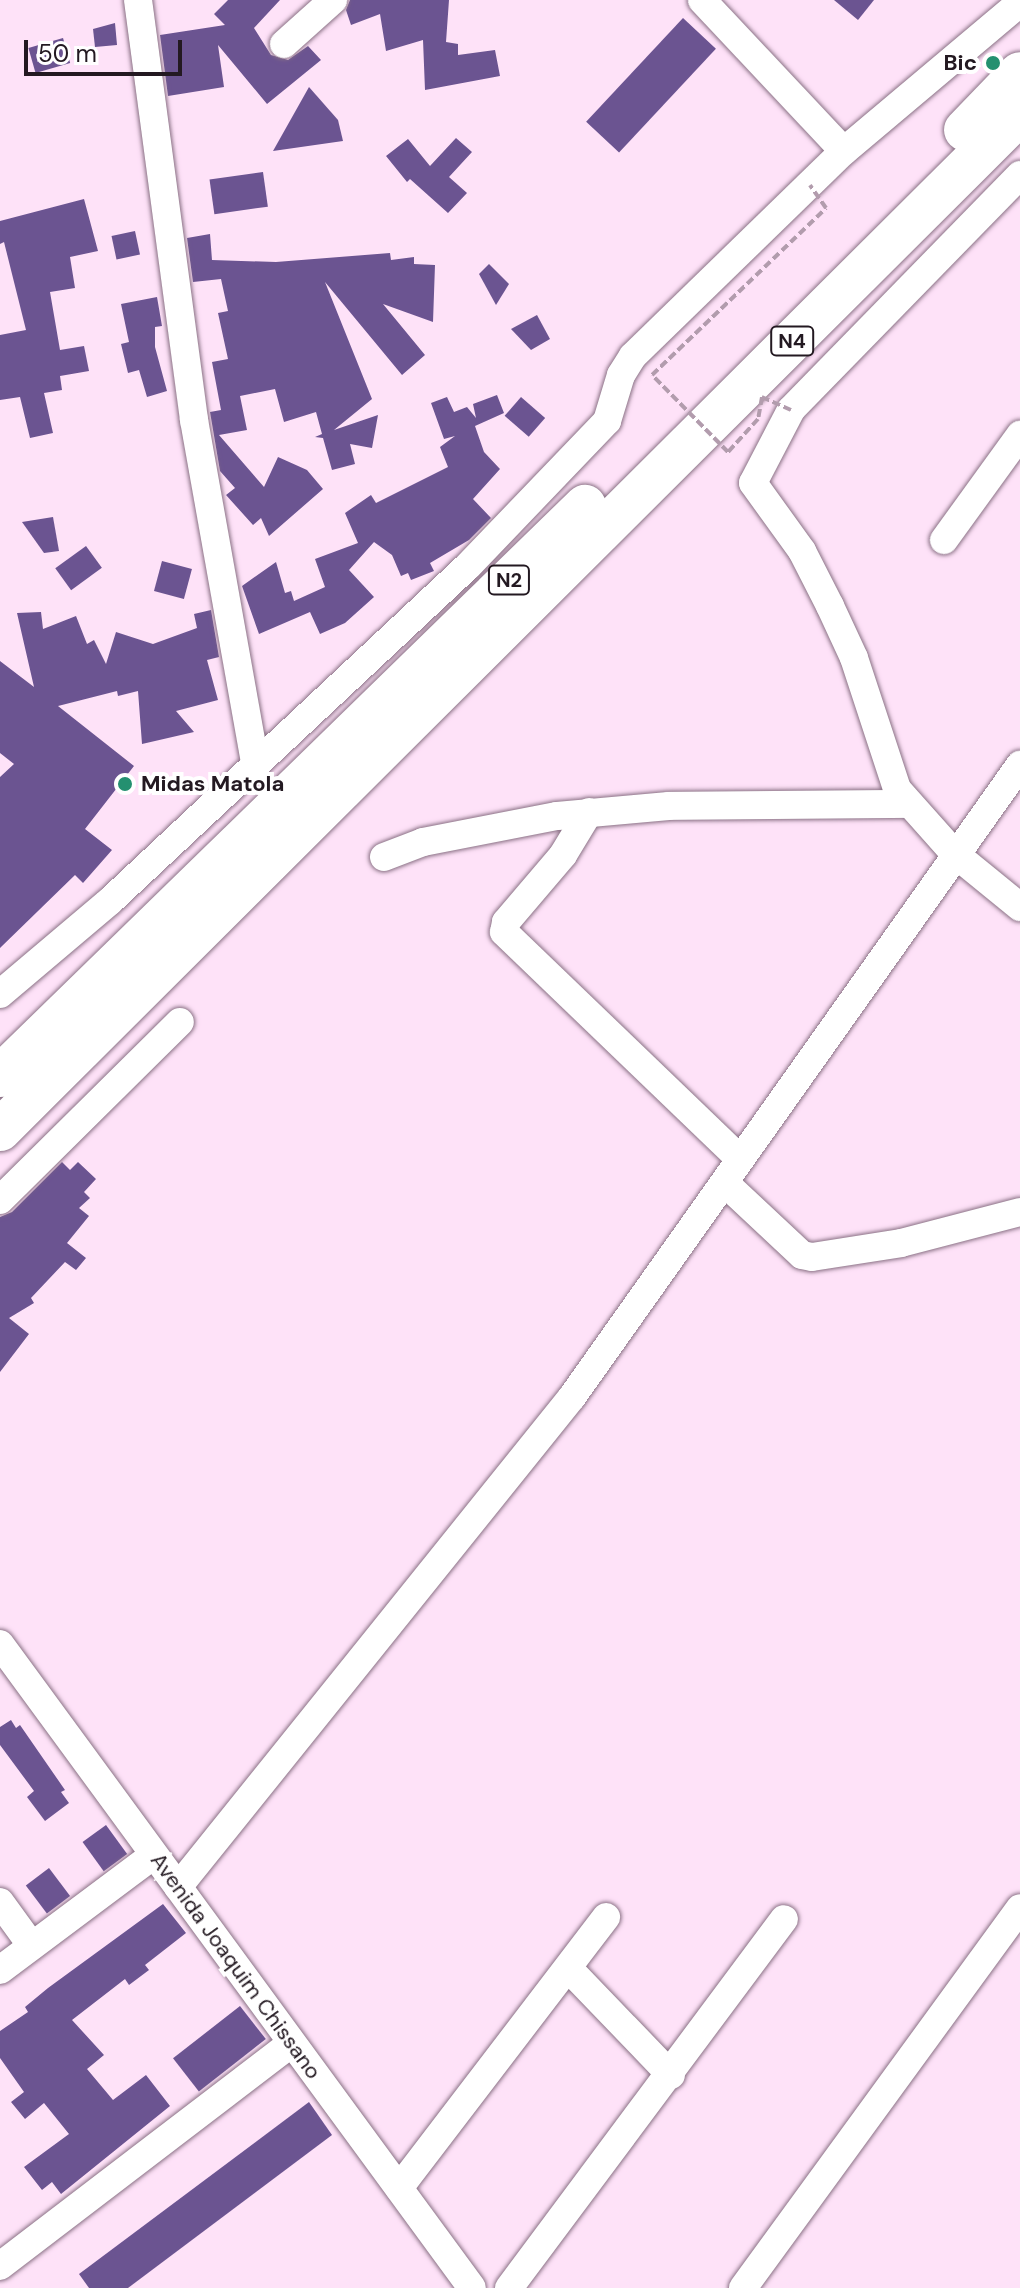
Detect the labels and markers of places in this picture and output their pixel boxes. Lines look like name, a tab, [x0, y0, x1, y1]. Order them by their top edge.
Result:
place label: Bic	[944, 50, 977, 76]
marker: Bic	[984, 54, 1002, 72]
place label: Midas Matola	[141, 771, 284, 797]
marker: Midas Matola	[116, 775, 134, 793]

